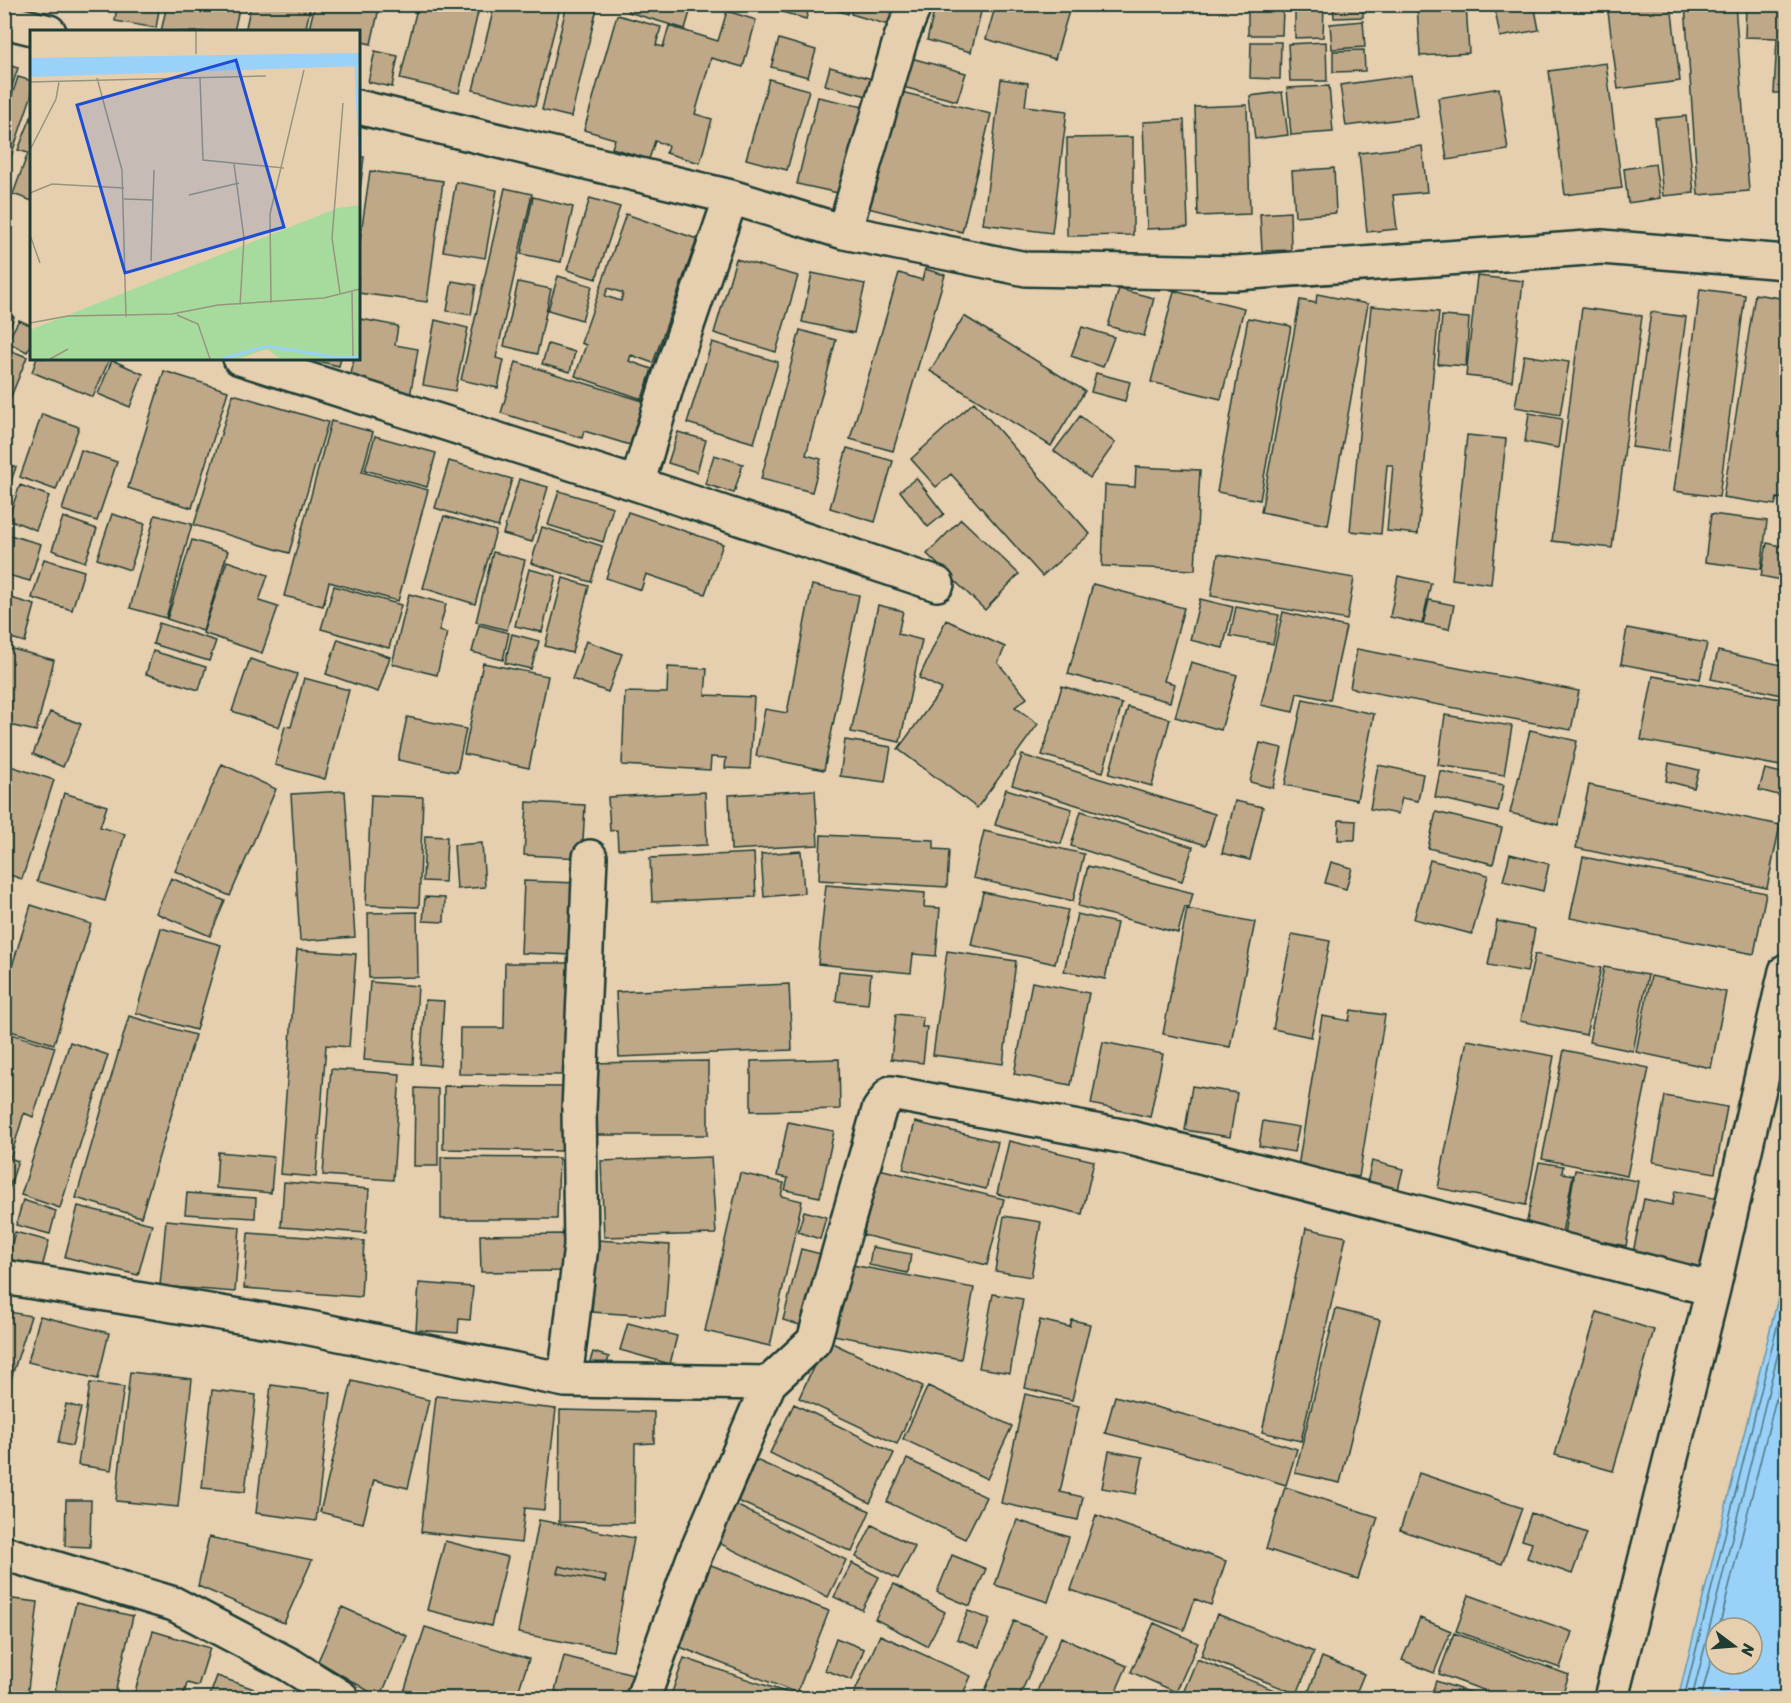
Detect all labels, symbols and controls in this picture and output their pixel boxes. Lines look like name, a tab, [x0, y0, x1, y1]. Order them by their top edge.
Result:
inset map	[30, 30, 360, 360]
north arrow	[1704, 1616, 1764, 1676]
text: N	[1732, 1640, 1764, 1660]

